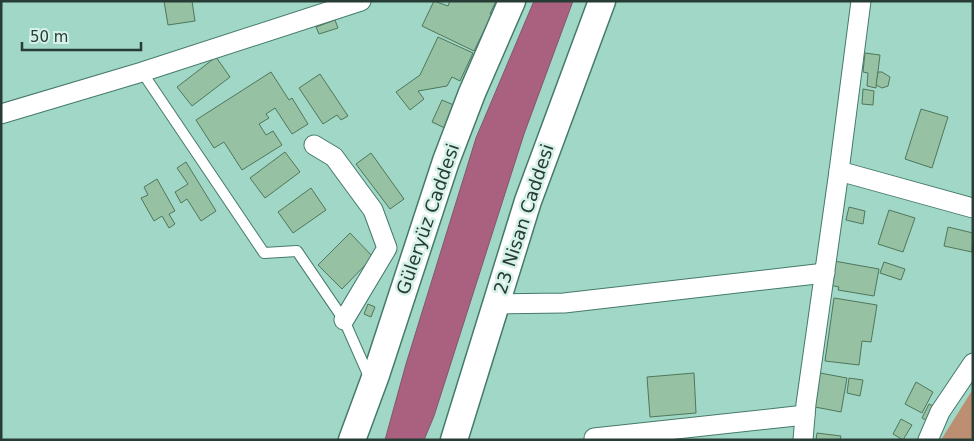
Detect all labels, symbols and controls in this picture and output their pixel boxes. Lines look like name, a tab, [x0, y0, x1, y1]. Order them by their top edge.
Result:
scale bar	[22, 20, 141, 52]
text: 50 m	[30, 28, 68, 46]
street label: Güleryüz Caddesi	[392, 141, 463, 297]
street label: 23 Nisan Caddesi	[489, 141, 558, 297]

